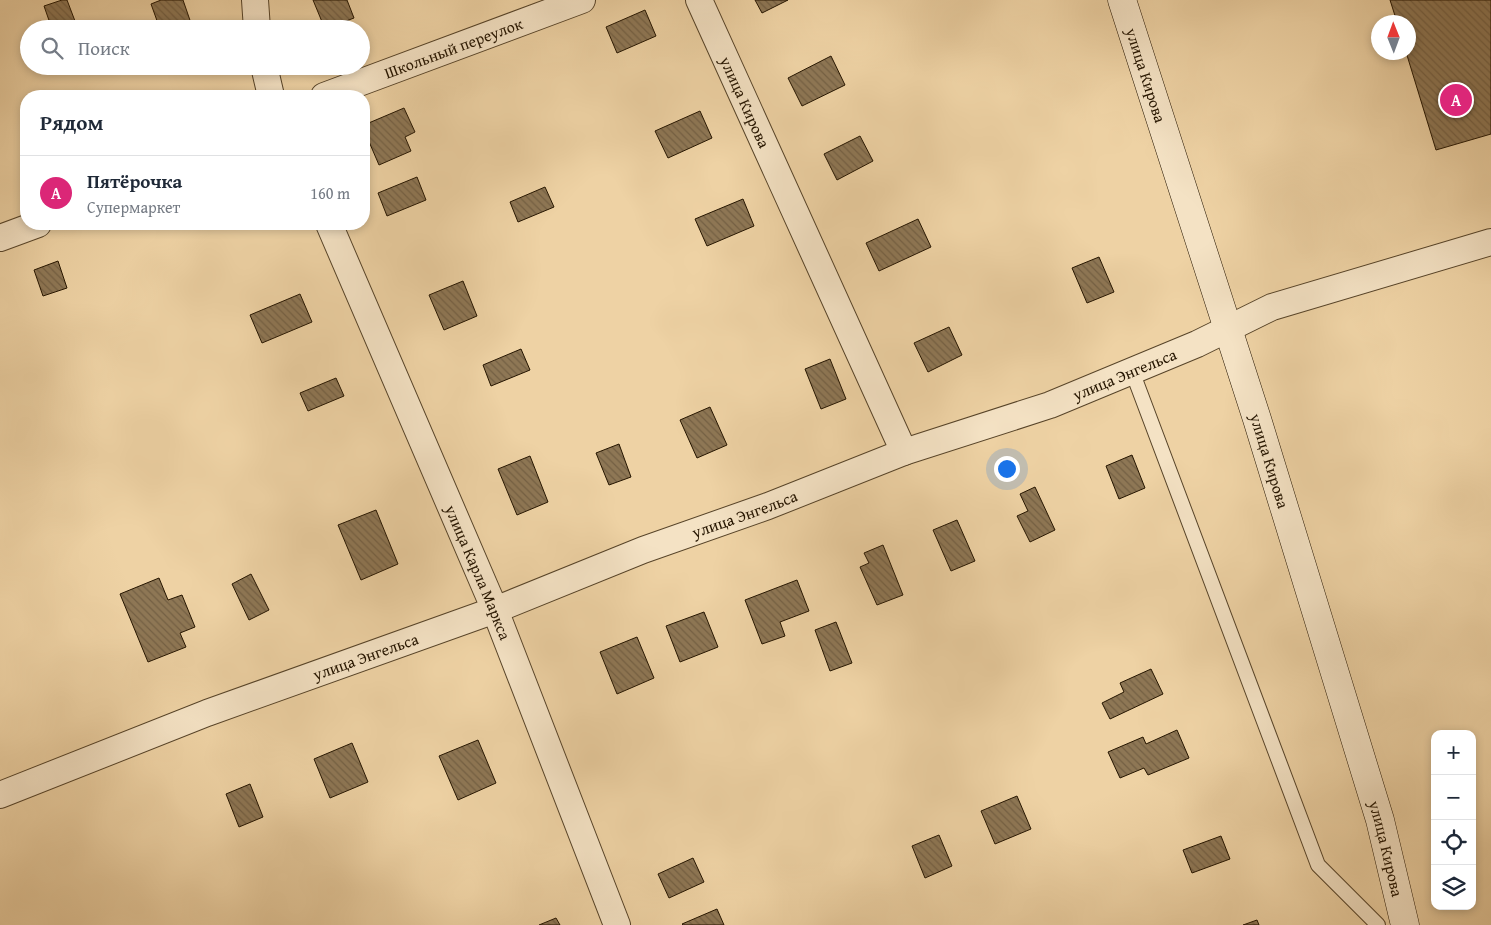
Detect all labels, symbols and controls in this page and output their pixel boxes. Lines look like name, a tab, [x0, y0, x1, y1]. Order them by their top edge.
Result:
street label: Школьный переулок	[381, 11, 527, 85]
north arrow	[1371, 15, 1416, 60]
search box	[20, 20, 370, 75]
street label: улица Кирова	[1119, 24, 1173, 126]
icon: search	[38, 34, 66, 62]
text: Поиск	[78, 34, 130, 62]
street label: улица Кирова	[714, 51, 777, 152]
pin: A	[1440, 81, 1472, 119]
text: Рядом	[40, 107, 103, 138]
text: Пятёрочка	[87, 167, 182, 195]
text: A	[51, 181, 61, 205]
text: 160 m	[310, 181, 350, 205]
text: Супермаркет	[87, 195, 180, 219]
street label: улица Энгельса	[1068, 342, 1180, 407]
street label: улица Кирова	[1244, 409, 1296, 512]
your location	[994, 456, 1020, 482]
street label: улица Энгельса	[688, 483, 801, 544]
street label: улица Карла Маркса	[439, 500, 518, 644]
street label: улица Энгельса	[308, 626, 422, 687]
map controls	[1431, 730, 1476, 910]
button: +	[1431, 730, 1476, 775]
button: −	[1431, 775, 1476, 820]
street label: улица Кирова	[1362, 797, 1410, 900]
button: locate	[1431, 820, 1476, 865]
button: layers	[1431, 865, 1476, 910]

